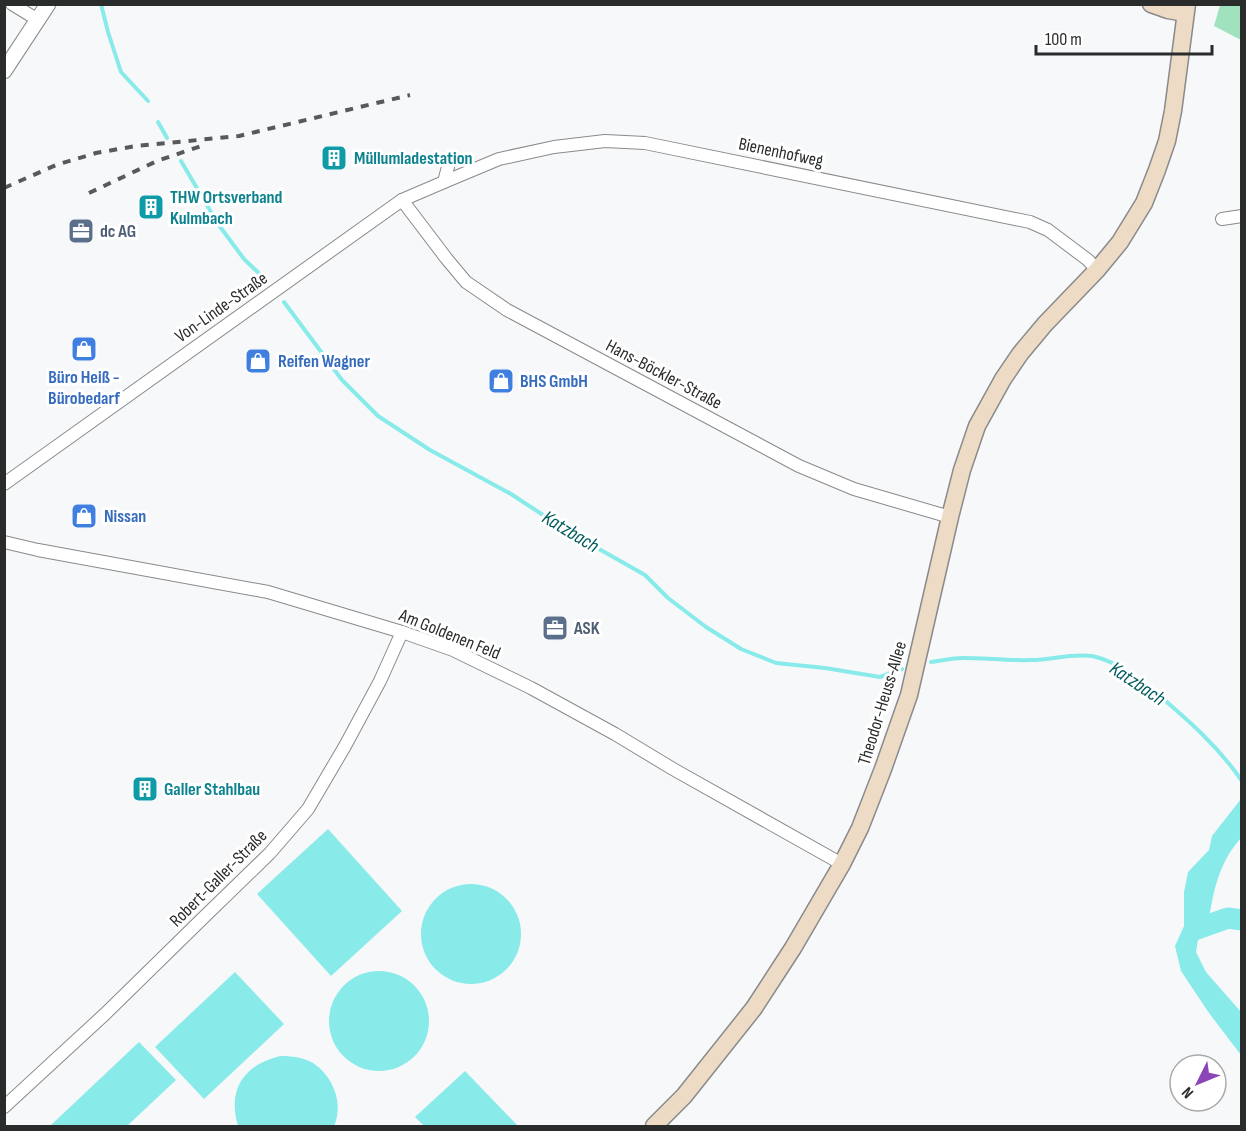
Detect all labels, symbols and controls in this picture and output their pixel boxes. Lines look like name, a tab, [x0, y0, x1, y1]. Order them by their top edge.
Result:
scale bar	[1036, 18, 1212, 56]
text: 100 m	[1045, 29, 1082, 50]
street label: Bienenhofweg	[737, 133, 825, 172]
building icon: Müllumladestation	[319, 143, 349, 173]
place label: Müllumladestation	[354, 148, 473, 169]
place label: THW Ortsverband Kulmbach	[170, 187, 283, 229]
building icon: THW Ortsverband Kulmbach	[136, 192, 166, 222]
office icon: dc AG	[66, 216, 96, 246]
place label: dc AG	[100, 221, 136, 242]
street label: Von-Linde-Straße	[171, 268, 272, 347]
shop icon: Büro Heiß - Bürobedarf	[69, 334, 99, 364]
street label: Hans-Böckler-Straße	[602, 335, 725, 414]
shop icon: Reifen Wagner	[243, 346, 273, 376]
place label: Reifen Wagner	[278, 351, 370, 372]
shop icon: BHS GmbH	[486, 366, 516, 396]
place label: Büro Heiß - Bürobedarf	[48, 367, 120, 409]
place label: BHS GmbH	[520, 371, 588, 392]
shop icon: Nissan	[69, 501, 99, 531]
place label: Nissan	[104, 506, 146, 527]
water label: Katzbach	[538, 506, 603, 558]
street label: Am Goldenen Feld	[395, 604, 503, 664]
office icon: ASK	[540, 613, 570, 643]
place label: ASK	[573, 618, 600, 639]
street label: Theodor-Heuss-Allee	[854, 639, 911, 768]
water label: Katzbach	[1105, 656, 1170, 711]
building icon: Galler Stahlbau	[130, 774, 160, 804]
place label: Galler Stahlbau	[164, 779, 260, 800]
street label: Robert-Galler-Straße	[165, 825, 271, 931]
north arrow	[1168, 1053, 1228, 1113]
text: N	[1178, 1083, 1198, 1102]

